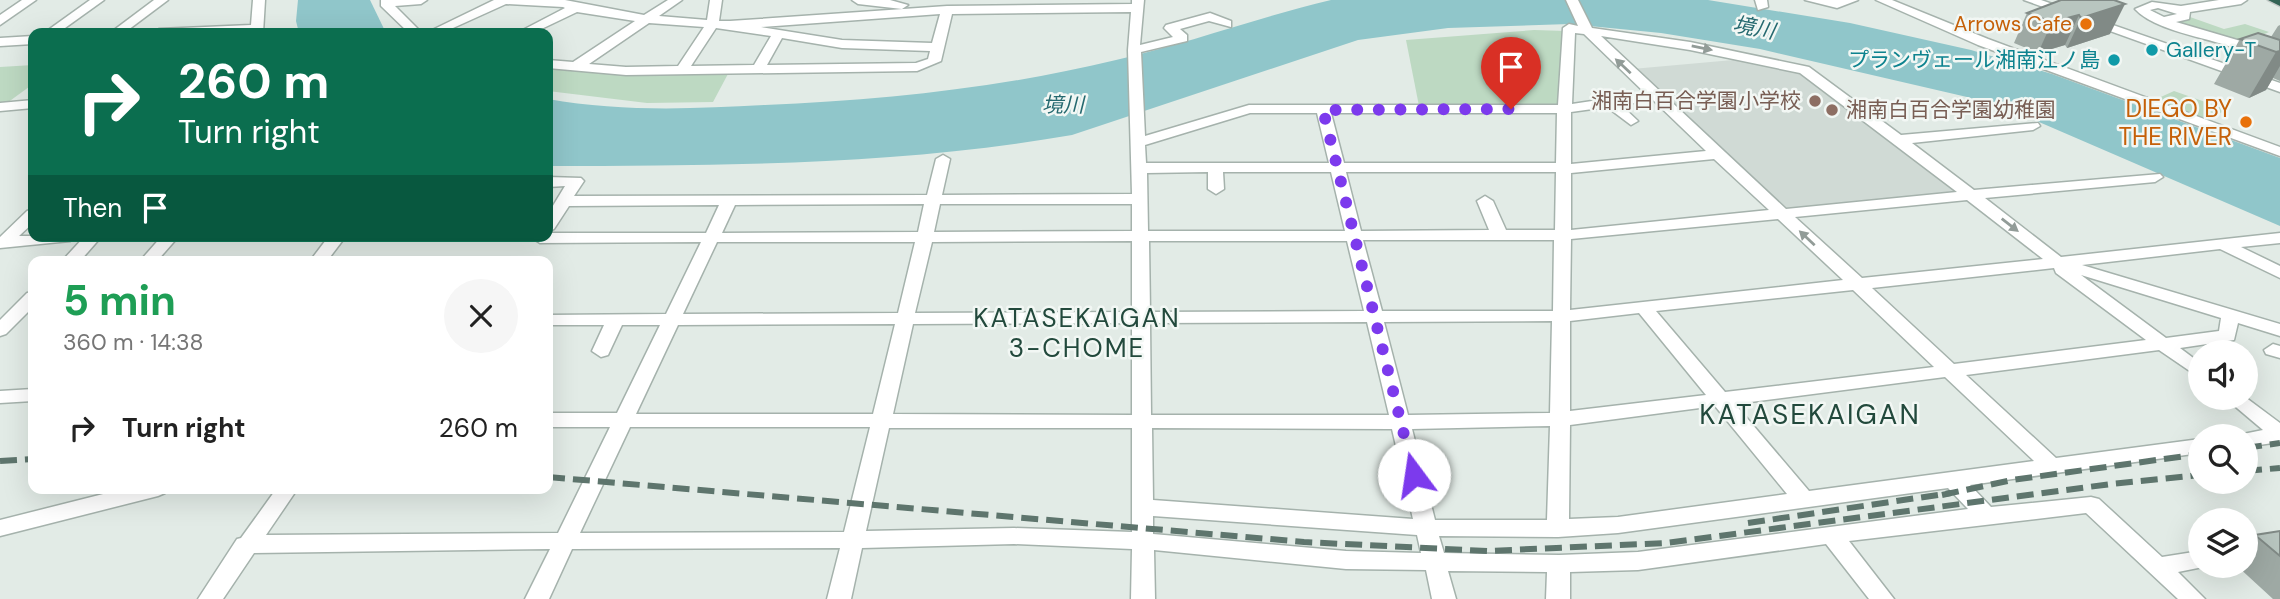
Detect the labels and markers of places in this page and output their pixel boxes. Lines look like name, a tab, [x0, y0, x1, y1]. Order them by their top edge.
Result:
place label: Arrows Cafe	[1954, 10, 2072, 38]
marker: Arrows Cafe	[2078, 16, 2094, 32]
place label: Gallery-T	[2166, 36, 2256, 64]
pin	[1481, 37, 1541, 109]
marker: Gallery-T	[2144, 42, 2160, 58]
place label: プランヴェール湘南江ノ島	[1848, 46, 2100, 74]
marker: プランヴェール湘南江ノ島	[2106, 52, 2122, 68]
place label: 湘南白百合学園小学校	[1591, 87, 1801, 115]
marker: 湘南白百合学園小学校	[1807, 93, 1823, 109]
place label: DIEGO BY THE RIVER	[2119, 93, 2232, 152]
place label: 湘南白百合学園幼稚園	[1846, 96, 2056, 124]
marker: 湘南白百合学園幼稚園	[1824, 102, 1840, 118]
marker: DIEGO BY THE RIVER	[2238, 114, 2254, 130]

